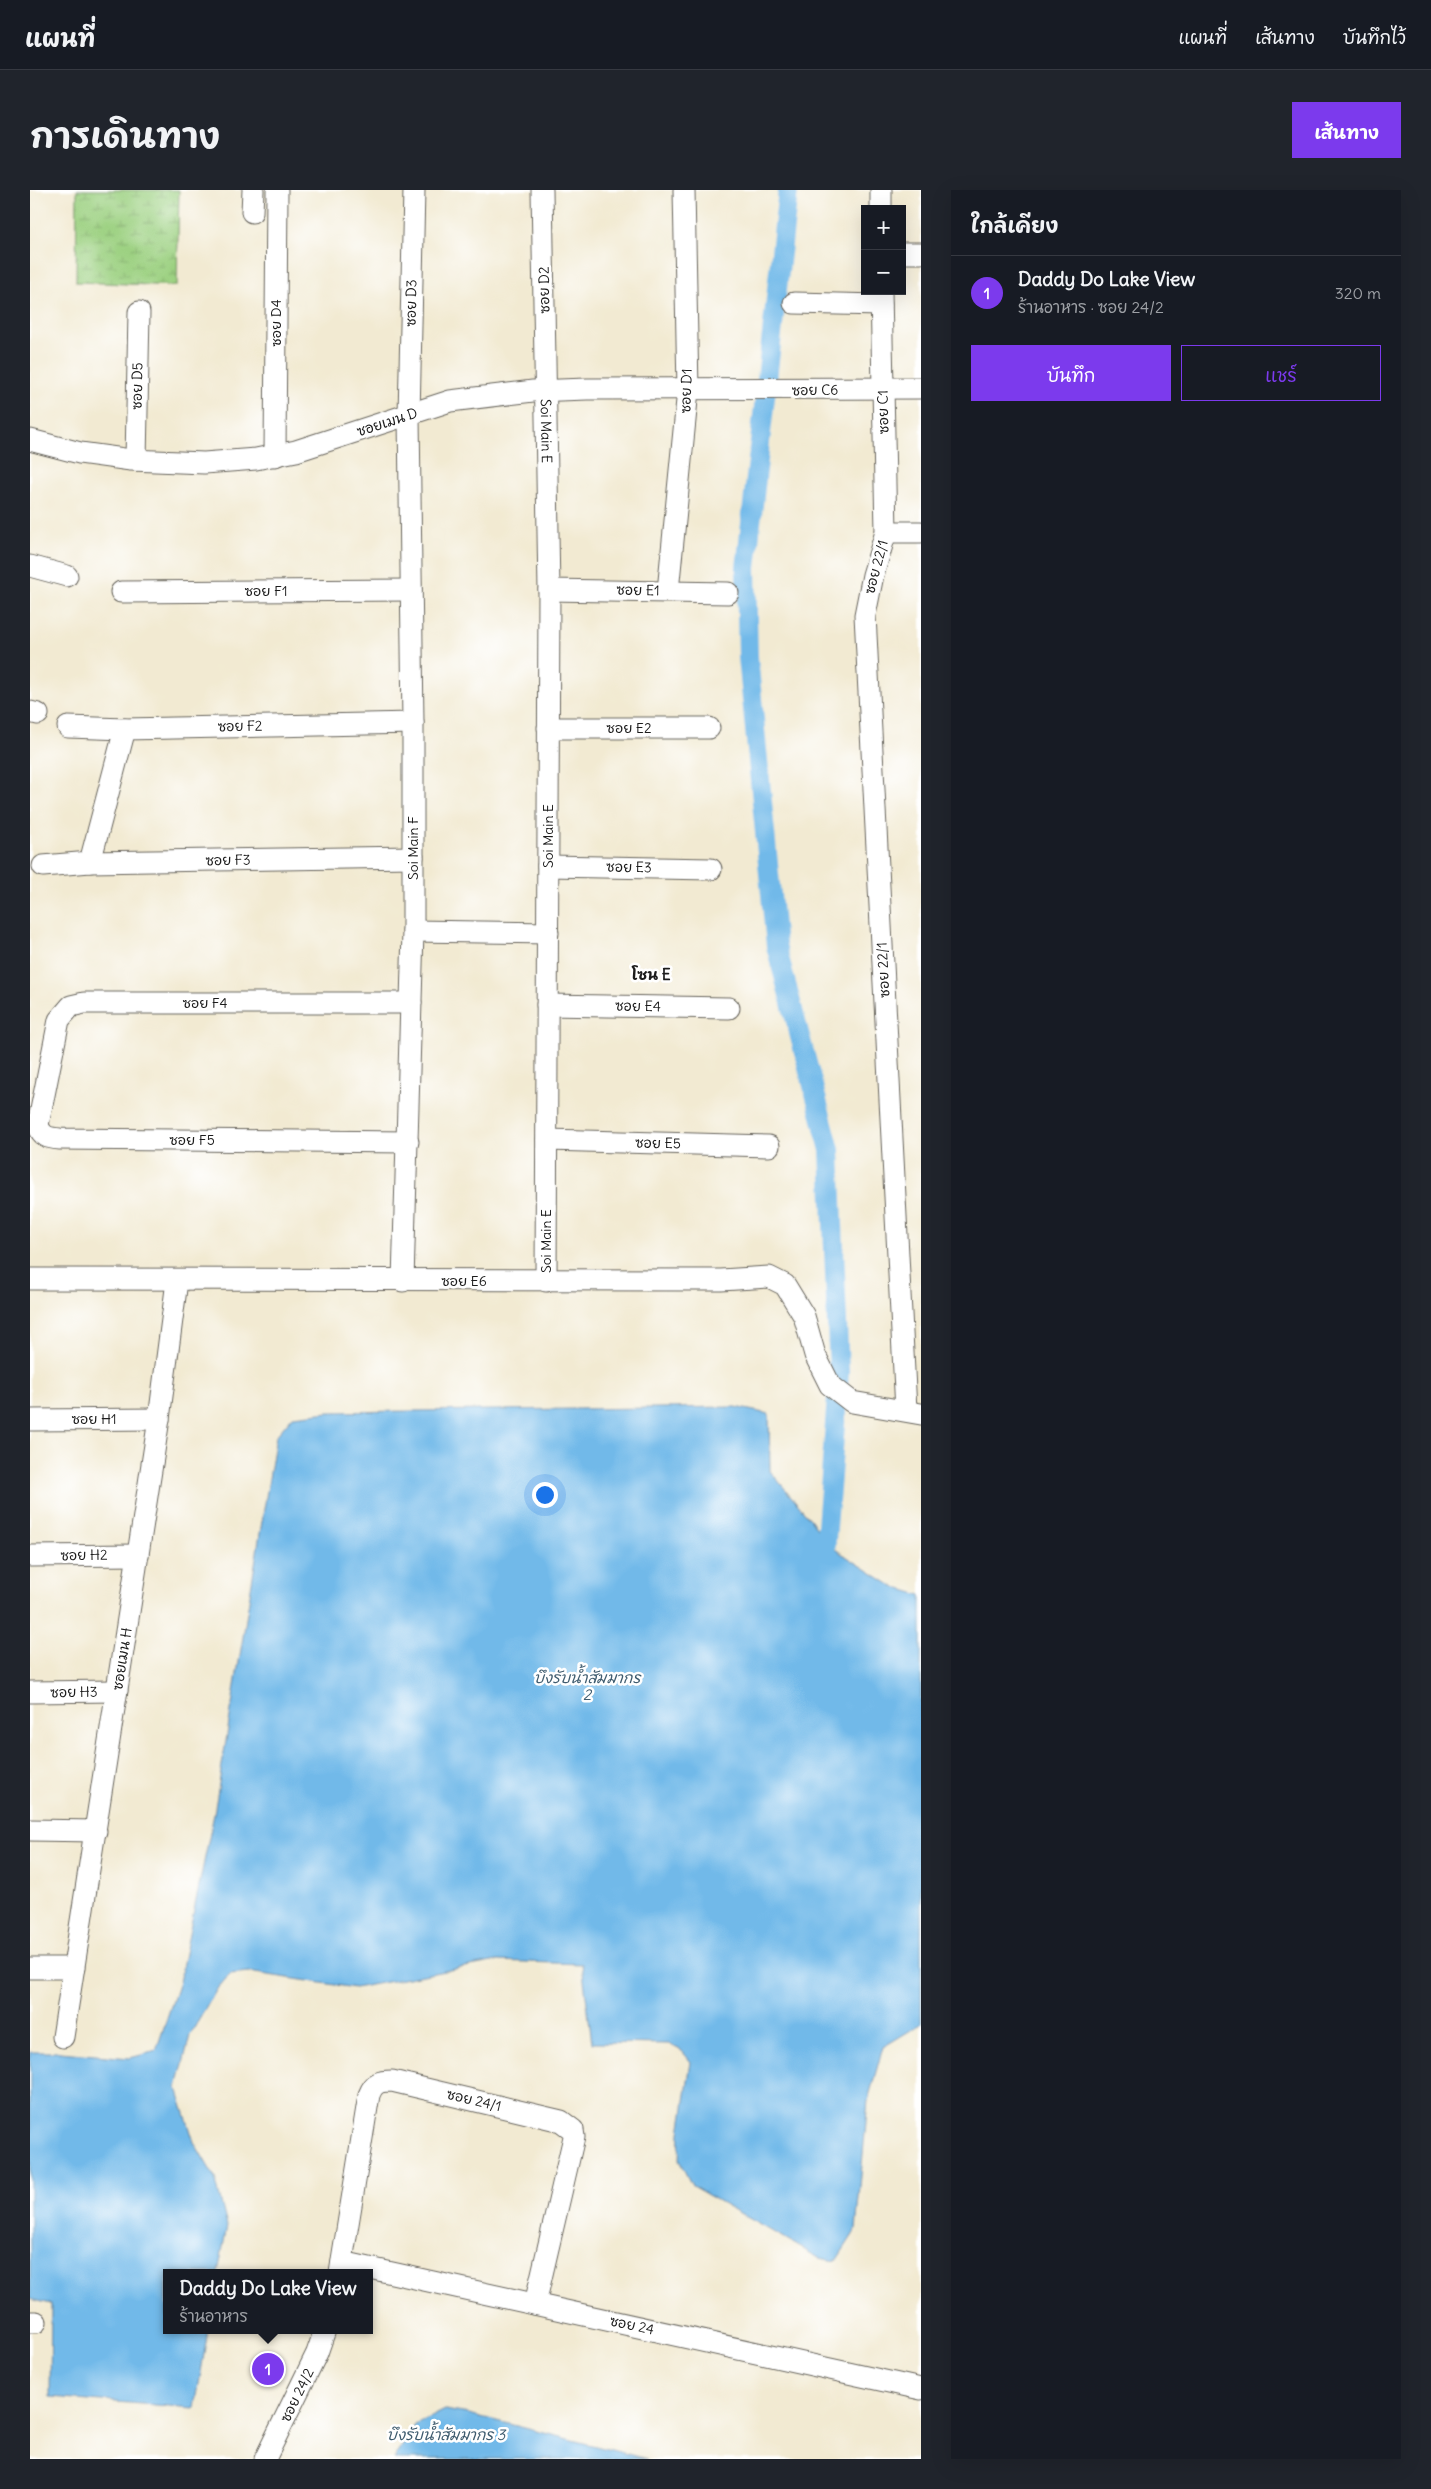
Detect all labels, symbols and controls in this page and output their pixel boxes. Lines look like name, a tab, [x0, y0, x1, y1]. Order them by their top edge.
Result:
text: แผนที่	[25, 23, 95, 53]
text: แผนที่	[1179, 26, 1227, 49]
text: เส้นทาง	[1255, 26, 1315, 49]
text: บันทึกไว้	[1343, 26, 1406, 49]
button: เส้นทาง	[1292, 102, 1401, 158]
text: การเดินทาง	[30, 113, 220, 157]
map controls	[861, 205, 906, 295]
button: +	[861, 205, 906, 250]
text: ใกล้เคียง	[971, 212, 1058, 239]
button: −	[861, 250, 906, 295]
street label: ซอย D2	[535, 266, 553, 314]
text: Daddy Do Lake View	[1018, 267, 1195, 291]
street label: ซอย D3	[402, 279, 420, 327]
text: 1	[984, 283, 990, 303]
text: 320 m	[1335, 283, 1381, 303]
text: ร้านอาหาร · ซอย 24/2	[1018, 297, 1164, 317]
street label: ซอย D4	[267, 299, 285, 347]
button: บันทึก	[971, 345, 1171, 401]
button: แชร์	[1181, 345, 1381, 401]
street label: ซอย D5	[128, 362, 146, 410]
street label: ซอย D1	[676, 368, 696, 414]
street label: ซอย C6	[791, 381, 839, 399]
street label: ซอย C1	[874, 390, 892, 434]
street label: Soi Main E	[537, 399, 556, 463]
street label: ซอยเมน D	[354, 404, 420, 440]
street label: ซอย 22/1	[860, 538, 892, 596]
street label: ซอย E1	[616, 581, 660, 599]
street label: ซอย F1	[245, 582, 287, 600]
street label: ซอย F2	[217, 717, 263, 735]
street label: ซอย E2	[606, 719, 652, 737]
street label: Soi Main E	[539, 804, 557, 868]
street label: Soi Main F	[404, 816, 422, 880]
street label: ซอย F3	[205, 851, 251, 869]
street label: ซอย E3	[606, 858, 652, 876]
street label: ซอย 22/1	[873, 942, 893, 998]
district label: โซน E	[630, 965, 671, 984]
street label: ซอย F4	[182, 994, 228, 1012]
street label: ซอย E4	[615, 997, 661, 1015]
street label: ซอย F5	[169, 1131, 215, 1149]
street label: ซอย E5	[635, 1134, 681, 1152]
street label: Soi Main E	[537, 1209, 555, 1273]
street label: ซอย E6	[441, 1272, 487, 1290]
street label: ซอย H1	[71, 1410, 117, 1428]
your location	[532, 1482, 558, 1508]
street label: ซอย H2	[60, 1546, 108, 1564]
street label: ซอยเมน H	[108, 1626, 136, 1692]
water label: บึงรับน้ำสัมมากร 2	[534, 1664, 642, 1704]
street label: ซอย H3	[50, 1683, 98, 1701]
street label: ซอย 24/1	[445, 2085, 503, 2115]
popup	[163, 2269, 373, 2334]
text: Daddy Do Lake View	[179, 2276, 357, 2300]
text: ร้านอาหาร	[179, 2306, 248, 2326]
street label: ซอย 24	[608, 2312, 656, 2338]
pin: 1	[252, 2350, 284, 2388]
street label: ซอย 24/2	[276, 2365, 318, 2425]
water label: บึงรับน้ำสัมมากร 3	[387, 2421, 507, 2444]

